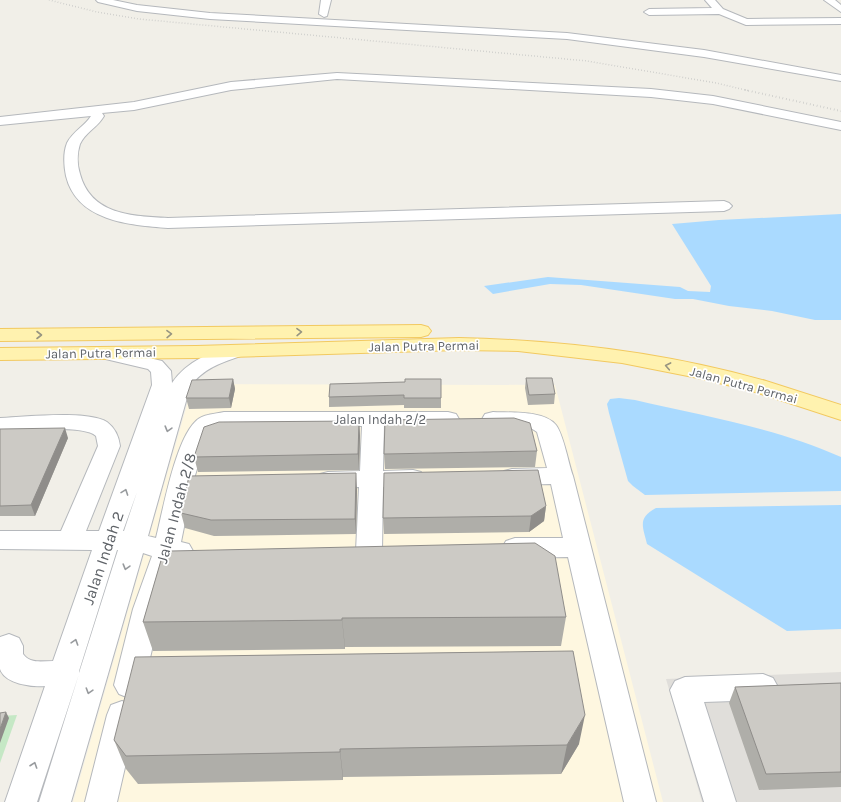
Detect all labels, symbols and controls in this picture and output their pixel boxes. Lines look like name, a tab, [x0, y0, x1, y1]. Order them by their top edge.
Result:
one-way arrow	[296, 328, 302, 336]
one-way arrow	[166, 330, 172, 338]
one-way arrow	[36, 331, 42, 339]
street label: Jalan Putra Permai	[368, 338, 480, 354]
street label: Jalan Putra Permai	[45, 345, 157, 361]
one-way arrow	[665, 362, 672, 371]
street label: Jalan Putra Permai	[689, 363, 799, 407]
street label: Jalan Indah 2/2	[334, 412, 426, 427]
one-way arrow	[164, 425, 173, 432]
street label: Jalan Indah 2/8	[152, 451, 200, 565]
one-way arrow	[121, 489, 129, 496]
street label: Jalan Indah 2	[78, 509, 128, 607]
one-way arrow	[122, 563, 131, 570]
one-way arrow	[70, 638, 79, 645]
one-way arrow	[85, 687, 94, 694]
one-way arrow	[29, 762, 38, 769]

